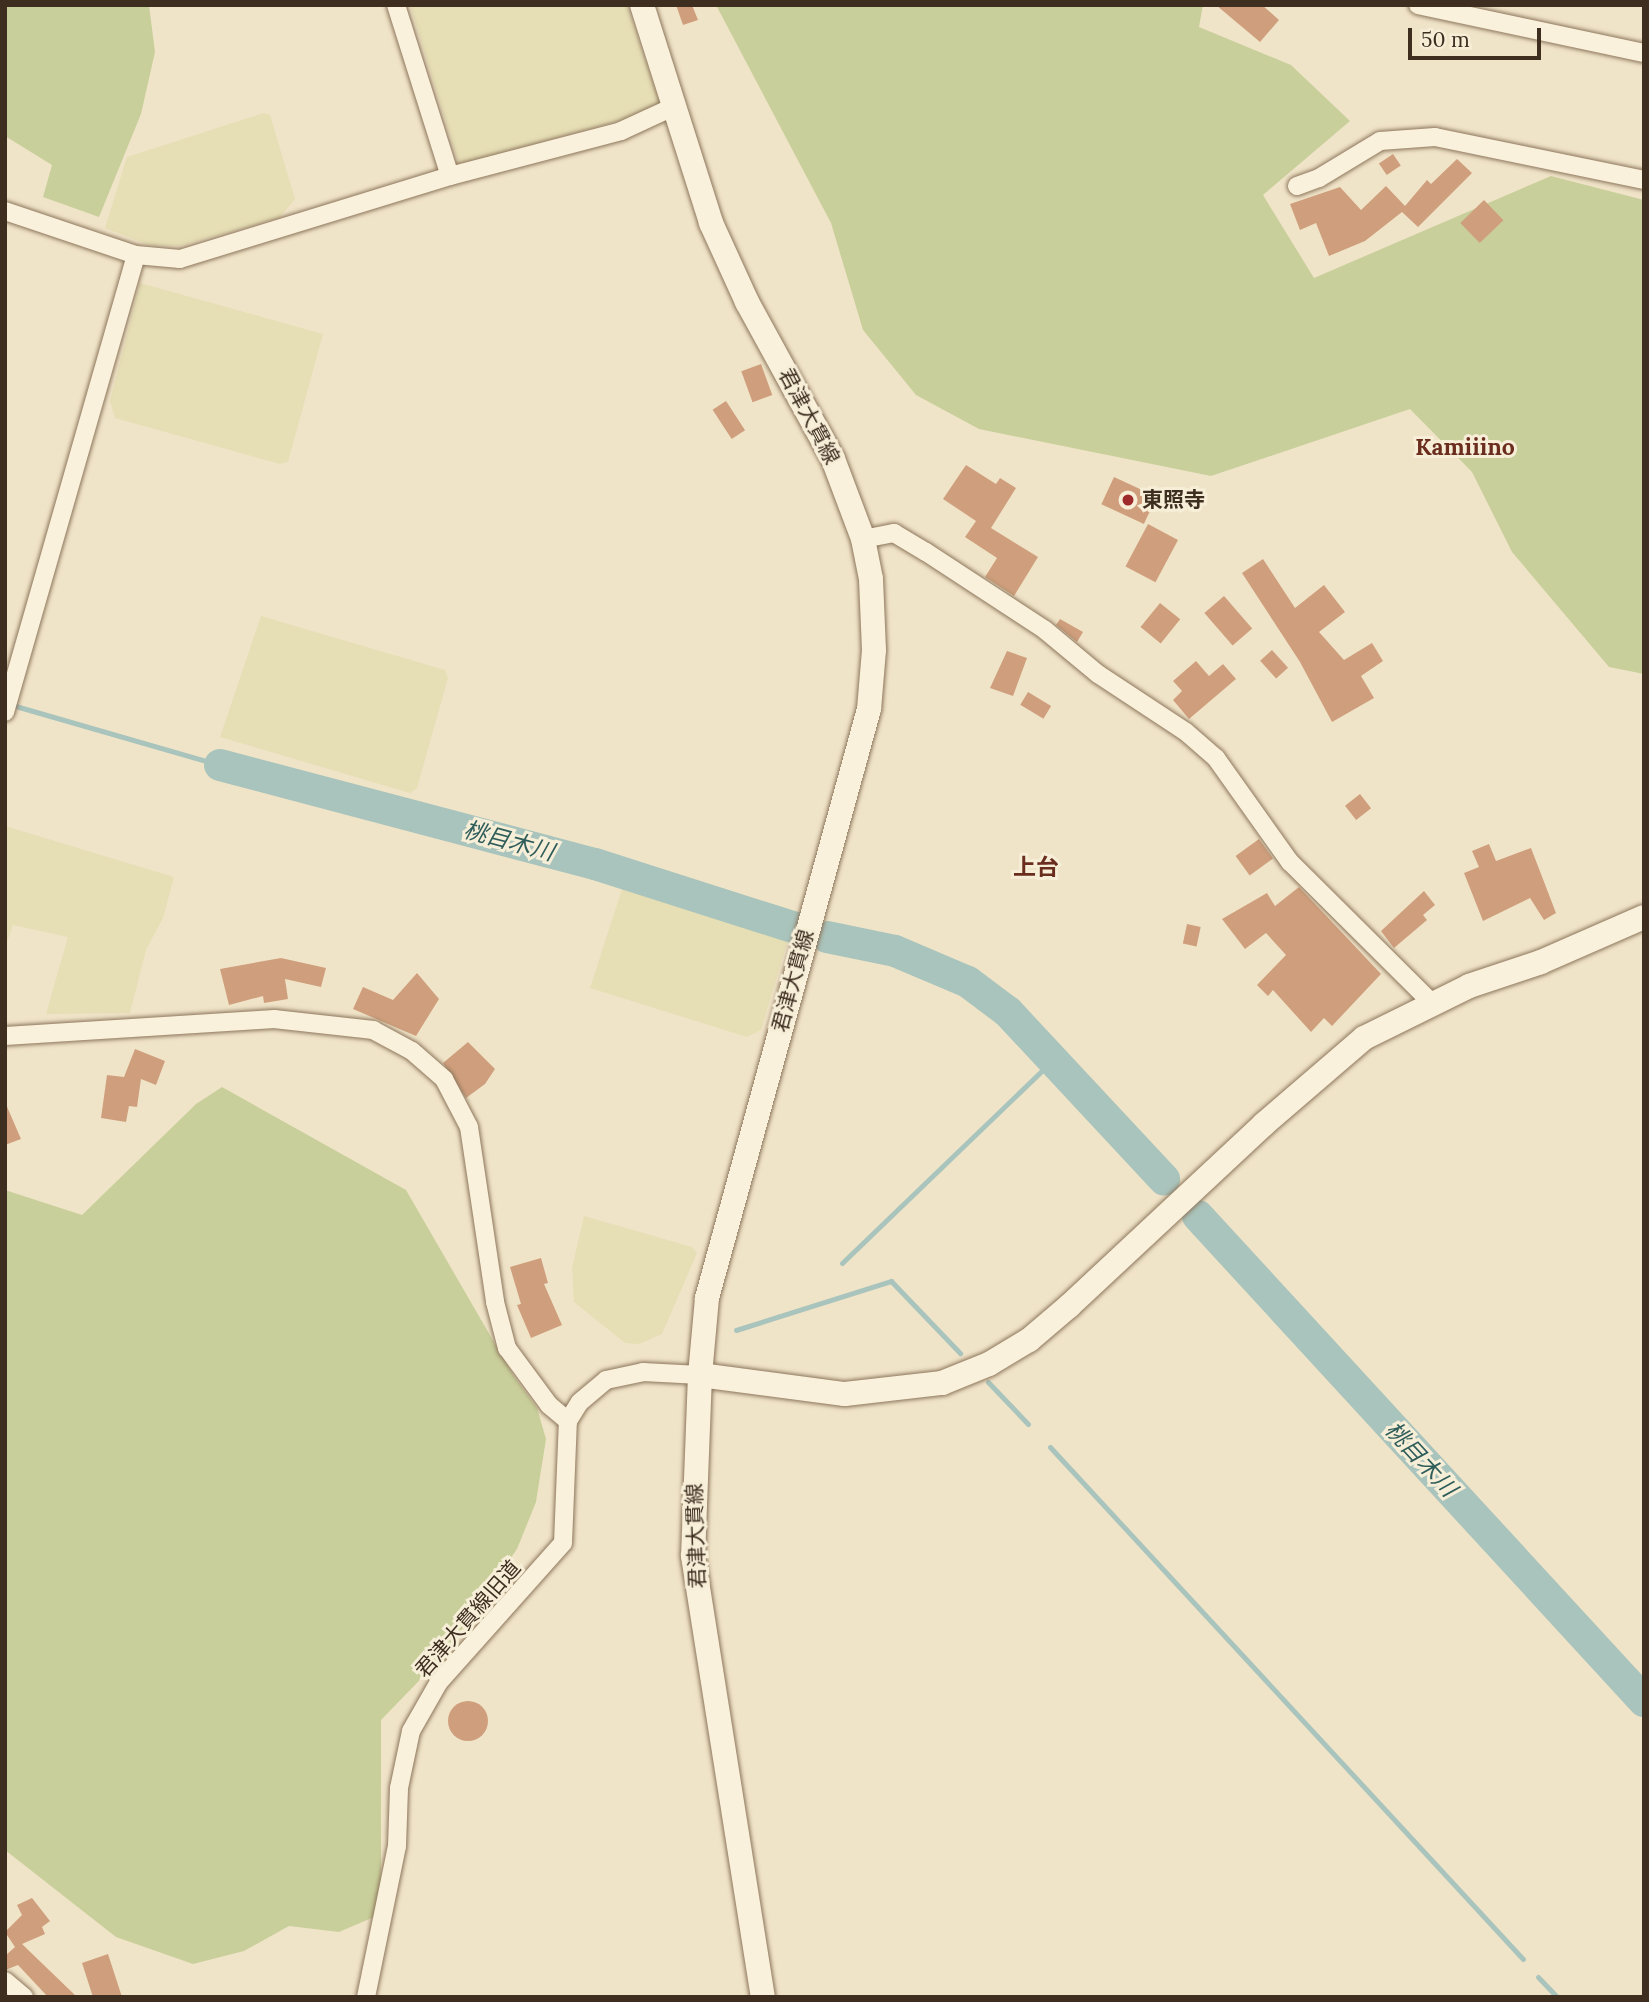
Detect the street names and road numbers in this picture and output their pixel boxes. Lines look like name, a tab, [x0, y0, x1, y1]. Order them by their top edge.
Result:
street label: 君津大貫線	[773, 364, 845, 468]
street label: 君津大貫線	[767, 927, 819, 1035]
street label: 君津大貫線	[682, 1483, 710, 1589]
street label: 君津大貫線旧道	[410, 1555, 526, 1683]

